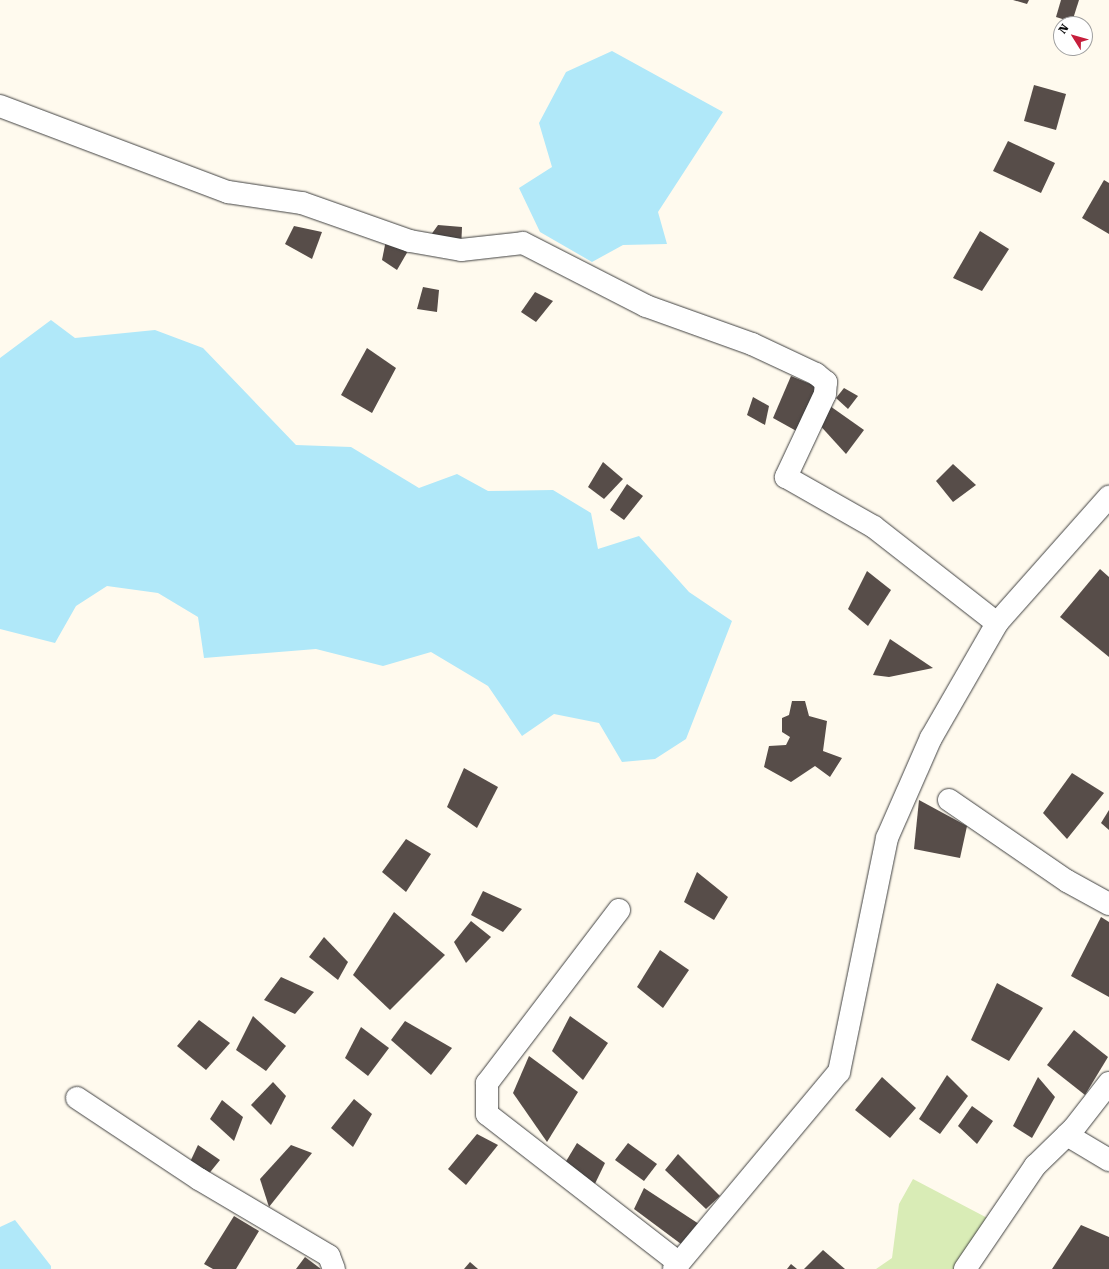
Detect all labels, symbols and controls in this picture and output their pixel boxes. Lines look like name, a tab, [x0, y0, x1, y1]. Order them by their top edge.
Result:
north arrow	[1053, 16, 1093, 56]
text: N	[1056, 22, 1072, 36]

